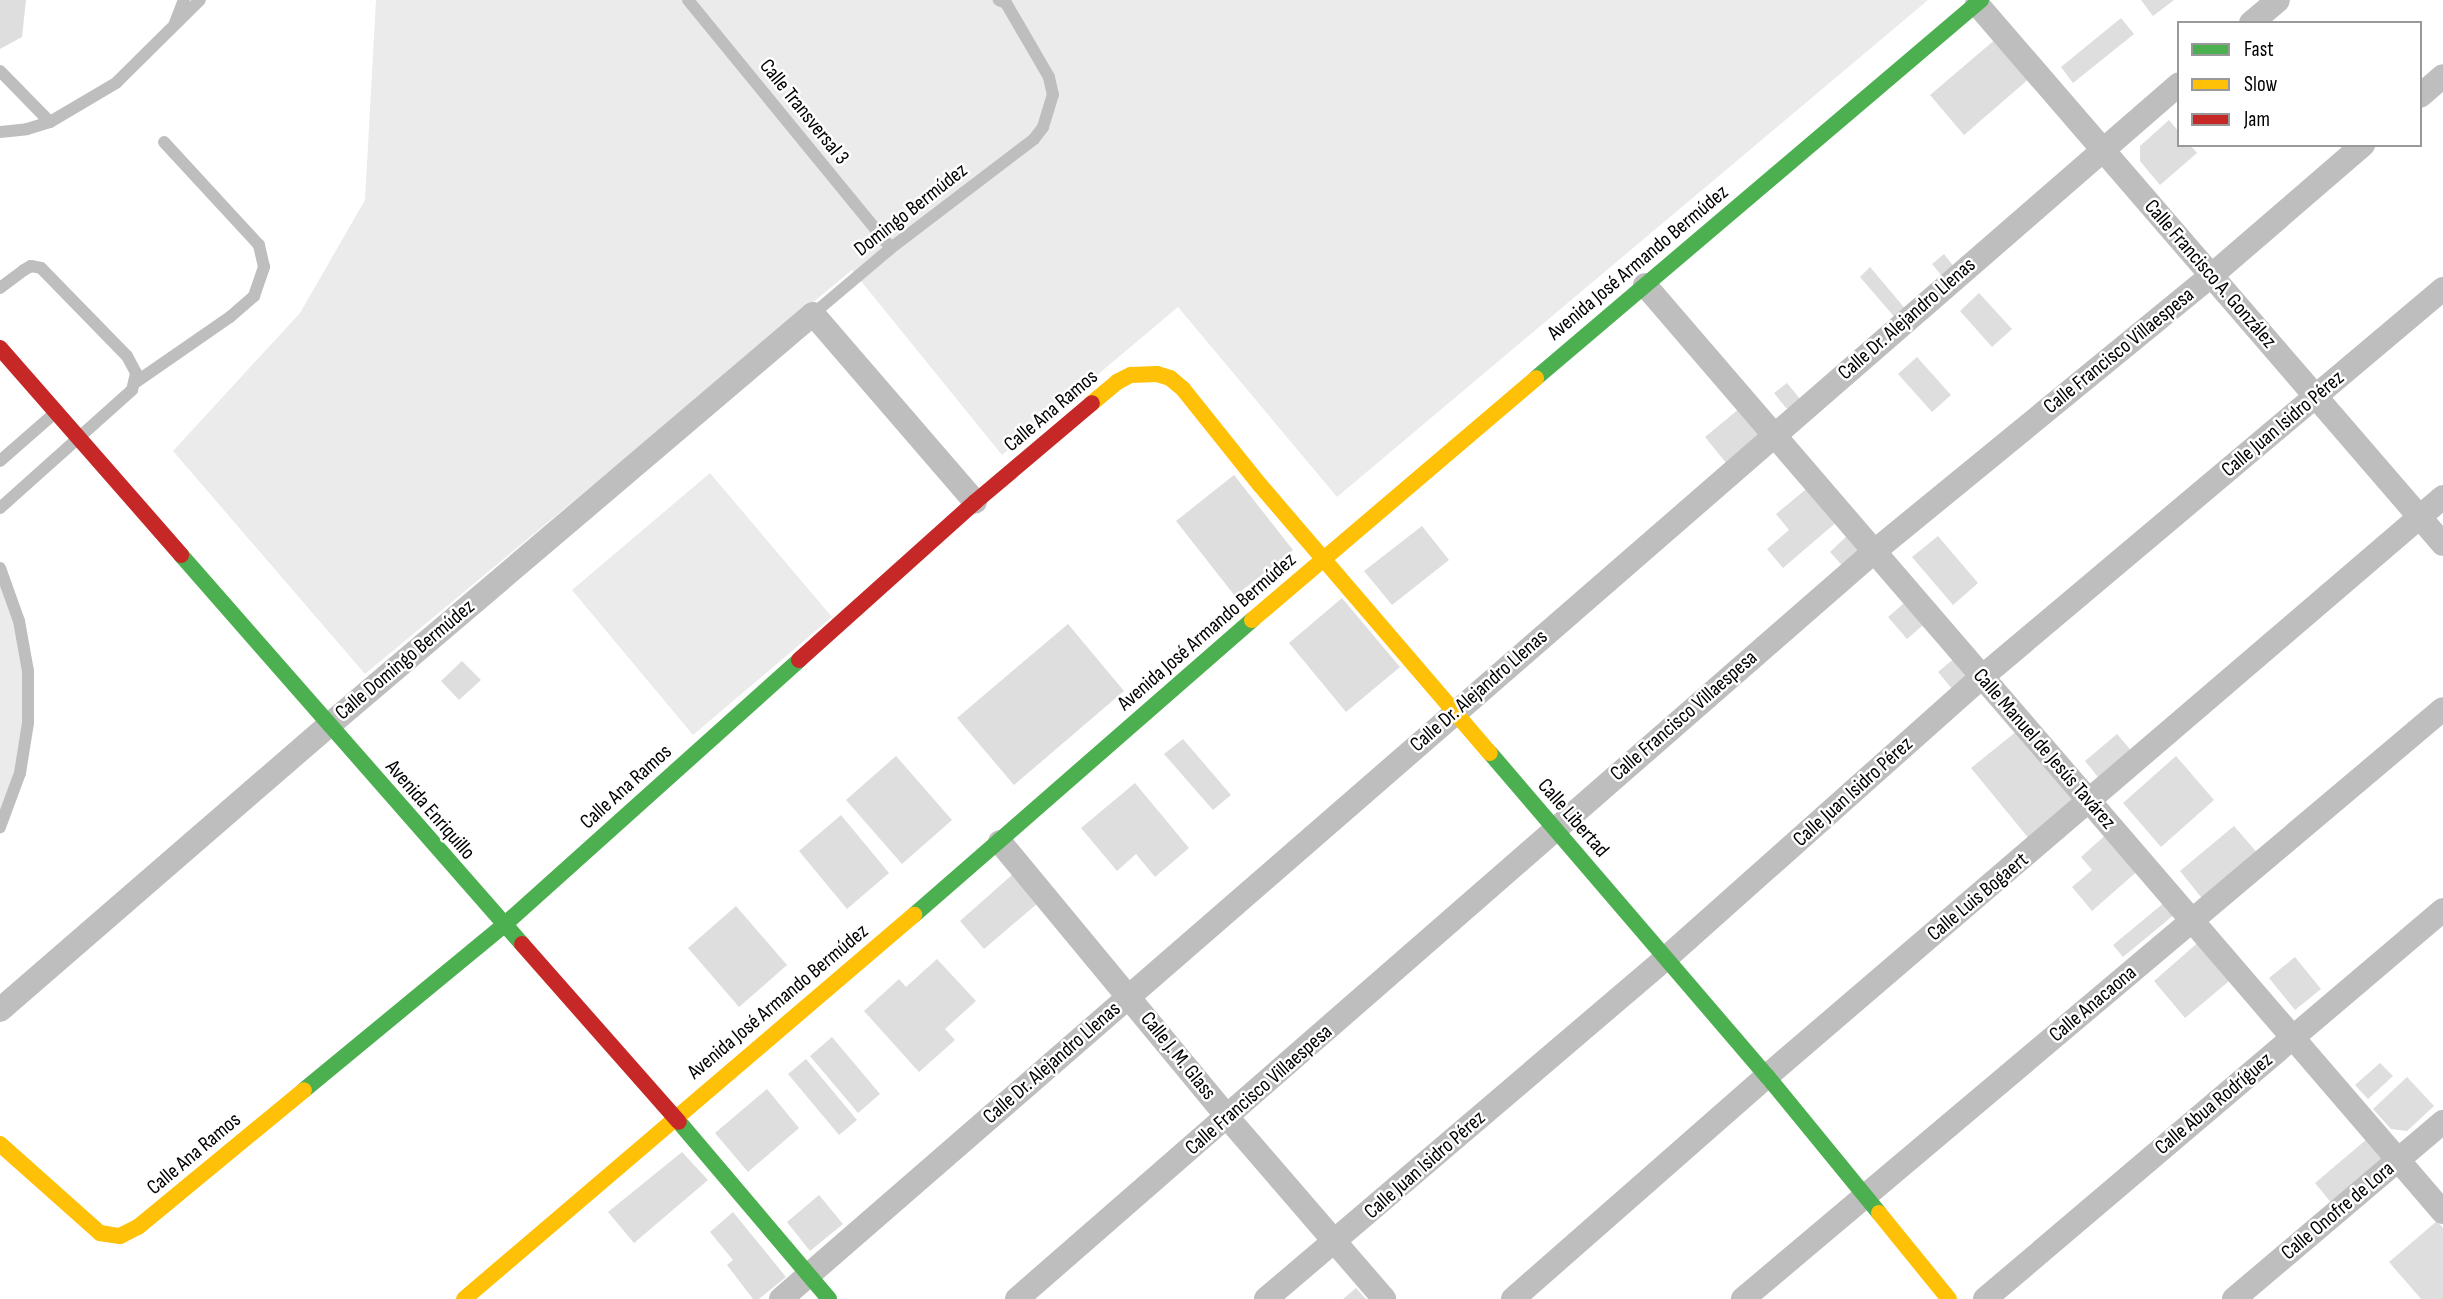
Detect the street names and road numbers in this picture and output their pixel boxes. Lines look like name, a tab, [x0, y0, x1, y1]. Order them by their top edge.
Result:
street label: Calle Transversal 3	[754, 54, 854, 170]
street label: Domingo Bermúdez	[849, 158, 973, 262]
street label: Avenida José Armando Bermúdez	[1543, 180, 1733, 346]
street label: Calle Francisco A. González	[2139, 195, 2281, 353]
street label: Calle Dr. Alejandro Llenas	[1833, 253, 1981, 385]
street label: Calle Francisco Villaespesa	[2039, 283, 2199, 419]
street label: Calle Ana Ramos	[999, 365, 1103, 457]
street label: Calle Juan Isidro Pérez	[2217, 365, 2349, 483]
street label: Avenida José Armando Bermúdez	[1113, 548, 1301, 716]
street label: Calle Domingo Bermúdez	[330, 594, 480, 726]
street label: Calle Dr. Alejandro Llenas	[1405, 625, 1553, 757]
street label: Calle Francisco Villaespesa	[1605, 645, 1763, 787]
street label: Calle Manuel de Jesús Tavárez	[1967, 664, 2121, 834]
street label: Calle Juan Isidro Pérez	[1788, 732, 1918, 852]
street label: Calle Ana Ramos	[575, 739, 677, 835]
street label: Avenida Enriquillo	[380, 755, 480, 865]
street label: Calle Libertad	[1532, 774, 1614, 862]
street label: Calle Luis Bogaert	[1922, 847, 2034, 947]
street label: Avenida José Armando Bermúdez	[683, 919, 873, 1085]
street label: Calle Anacaona	[2044, 960, 2142, 1048]
street label: Calle Dr. Alejandro Llenas	[978, 997, 1126, 1129]
street label: Calle J. M. Glass	[1135, 1007, 1221, 1105]
street label: Calle Francisco Villaespesa	[1180, 1019, 1338, 1161]
street label: Calle Abua Rodríguez	[2150, 1048, 2278, 1160]
street label: Calle Juan Isidro Pérez	[1359, 1106, 1491, 1224]
street label: Calle Ana Ramos	[142, 1108, 246, 1200]
street label: Calle Onofre de Lora	[2276, 1156, 2400, 1266]

